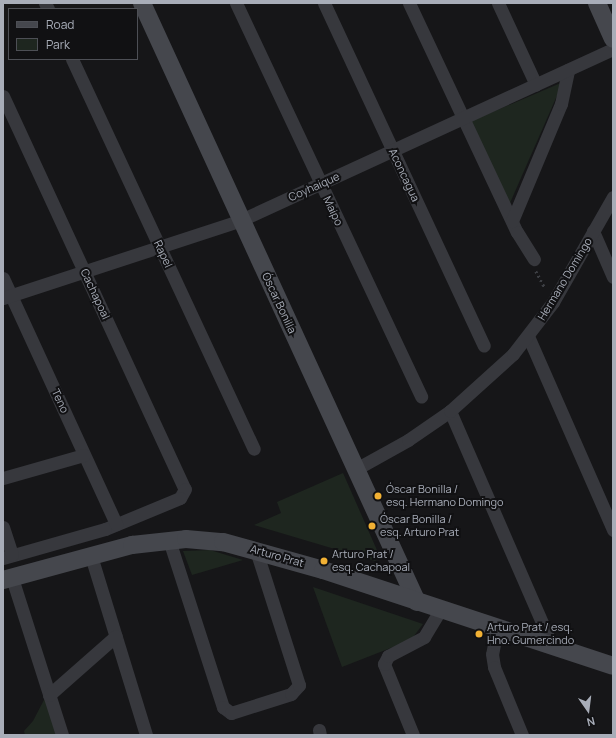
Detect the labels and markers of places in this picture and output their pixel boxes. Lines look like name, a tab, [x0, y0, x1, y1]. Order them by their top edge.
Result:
place label: Óscar Bonilla / esq. Hermano Domingo	[386, 483, 504, 509]
marker: Óscar Bonilla / esq. Hermano Domingo	[373, 491, 383, 501]
place label: Óscar Bonilla / esq. Arturo Prat	[380, 513, 459, 539]
marker: Óscar Bonilla / esq. Arturo Prat	[367, 521, 377, 531]
place label: Arturo Prat / esq. Cachapoal	[332, 548, 410, 574]
marker: Arturo Prat / esq. Cachapoal	[319, 556, 329, 566]
place label: Arturo Prat / esq. Hno. Gumercindo	[487, 621, 574, 647]
marker: Arturo Prat / esq. Hno. Gumercindo	[474, 629, 484, 639]

